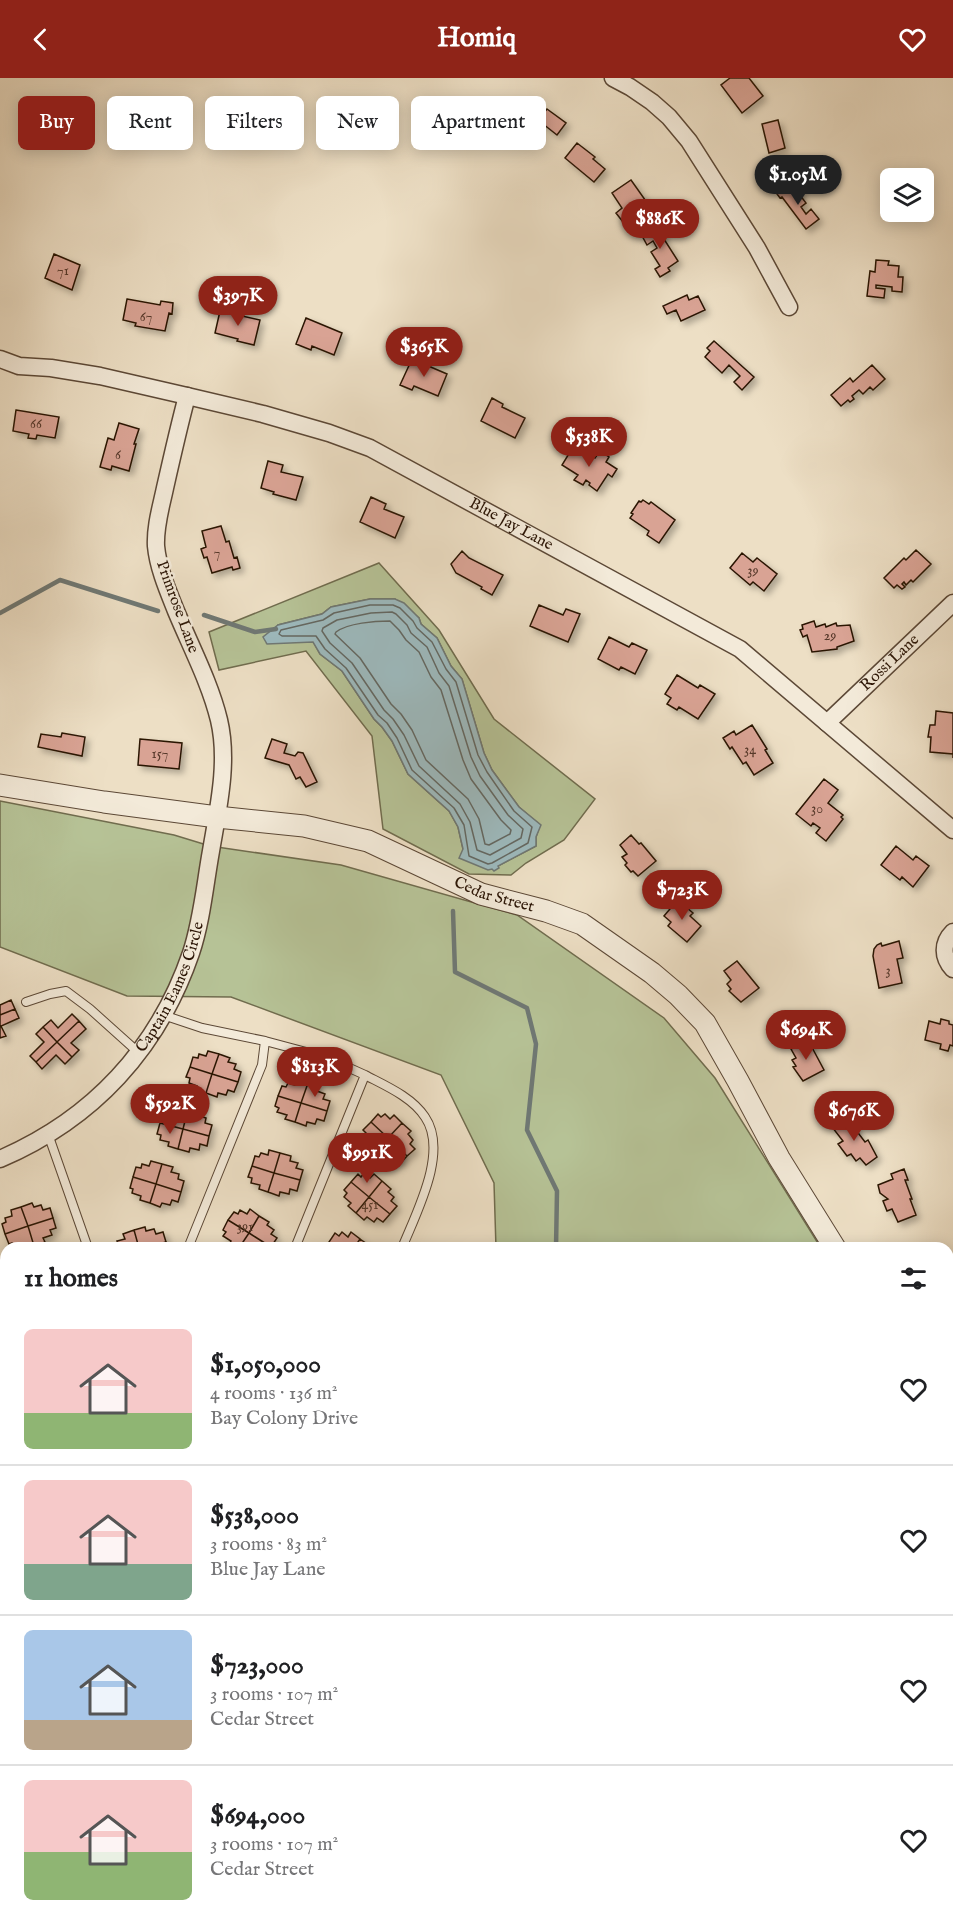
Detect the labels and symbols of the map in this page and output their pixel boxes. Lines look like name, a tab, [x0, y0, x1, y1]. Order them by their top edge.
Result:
pin: $1.05M	[749, 155, 847, 206]
pin: $886K	[618, 199, 702, 250]
house number: 71	[57, 262, 69, 280]
pin: $397K	[196, 276, 280, 327]
house number: 67	[140, 308, 152, 326]
pin: $365K	[382, 327, 466, 378]
house number: 66	[30, 415, 43, 433]
pin: $538K	[547, 417, 631, 468]
house number: 6	[115, 446, 122, 464]
street label: Blue Jay Lane	[465, 494, 556, 555]
house number: 7	[214, 544, 220, 562]
street label: Primrose Lane	[151, 558, 203, 656]
house number: 39	[747, 562, 759, 580]
house number: 29	[824, 627, 836, 645]
street label: Rossi Lane	[856, 630, 924, 696]
house number: 34	[744, 741, 756, 759]
house number: 157	[152, 745, 168, 763]
house number: 30	[811, 800, 823, 818]
pin: $723K	[640, 870, 724, 921]
street label: Cedar Street	[450, 873, 537, 918]
street label: Captain Eames Circle	[132, 920, 209, 1057]
house number: 3	[885, 962, 891, 980]
pin: $694K	[764, 1010, 848, 1061]
pin: $813K	[273, 1047, 357, 1098]
pin: $592K	[128, 1084, 212, 1135]
pin: $676K	[812, 1091, 896, 1142]
pin: $991K	[325, 1133, 409, 1184]
house number: 451	[361, 1196, 379, 1214]
house number: 391	[237, 1218, 253, 1236]

